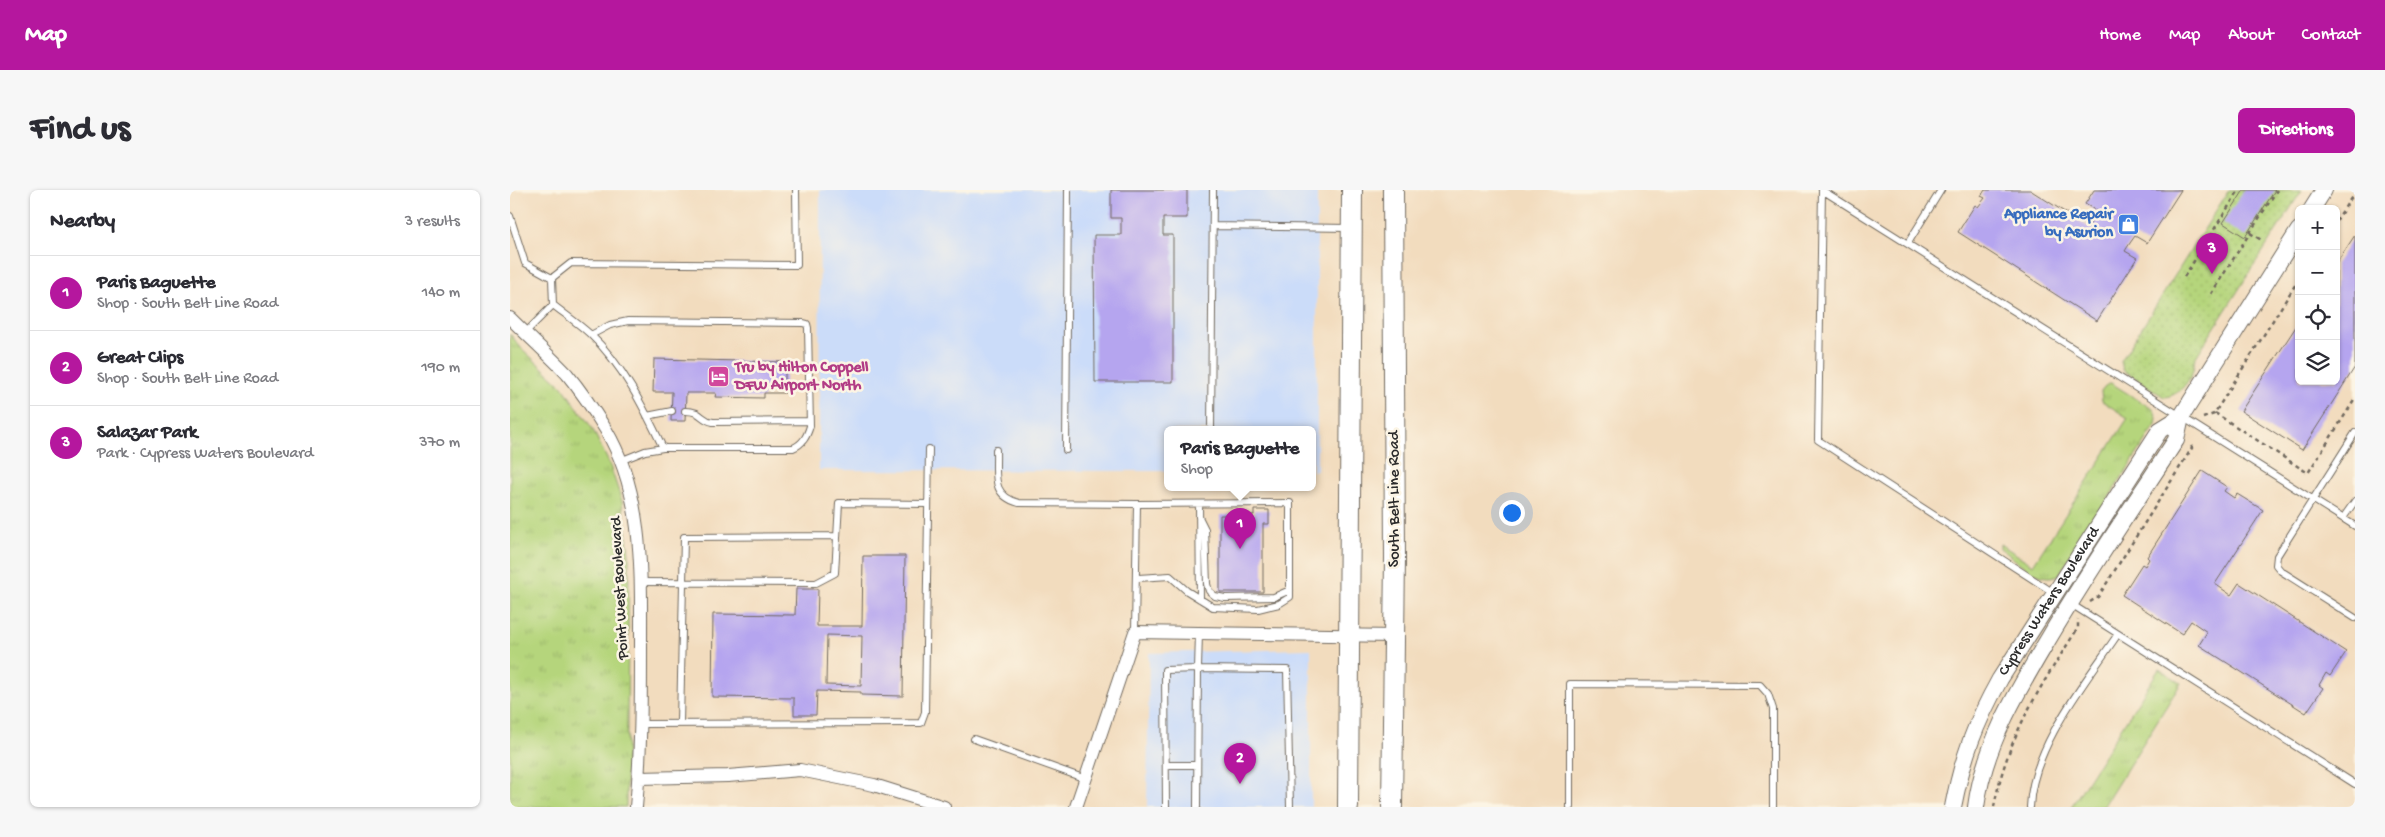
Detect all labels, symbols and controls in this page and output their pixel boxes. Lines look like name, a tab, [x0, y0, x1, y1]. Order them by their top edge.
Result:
text: Map	[25, 21, 67, 50]
text: Home	[2099, 25, 2141, 46]
text: Map	[2169, 25, 2200, 46]
text: About	[2228, 25, 2274, 46]
text: Contact	[2302, 25, 2360, 46]
button: Directions	[2238, 108, 2355, 153]
text: Find us	[30, 110, 130, 151]
map controls	[2295, 205, 2340, 385]
button: +	[2295, 205, 2340, 250]
place label: Appliance Repair by Asurion	[2003, 206, 2115, 243]
text: Nearby	[50, 210, 115, 235]
shop icon: Appliance Repair by Asurion	[2117, 212, 2141, 236]
text: 3 results	[405, 213, 460, 232]
pin: 3	[2196, 233, 2228, 274]
button: −	[2295, 250, 2340, 295]
text: Paris Baguette	[97, 272, 215, 295]
text: 1	[63, 284, 69, 303]
text: 140 m	[422, 284, 460, 303]
text: Shop · South Belt Line Road	[97, 295, 278, 314]
button: locate	[2295, 295, 2340, 340]
button: layers	[2295, 340, 2340, 385]
text: Great Clips	[97, 347, 183, 370]
text: 2	[62, 359, 70, 378]
text: 190 m	[421, 359, 460, 378]
place label: Tru by Hilton Coppell DFW Airport North	[733, 359, 869, 396]
hotel icon: Tru by Hilton Coppell DFW Airport North	[707, 365, 731, 389]
text: Shop · South Belt Line Road	[97, 370, 278, 389]
text: Salazar Park	[97, 422, 197, 445]
popup	[1164, 426, 1316, 491]
street label: South Belt Line Road	[1386, 429, 1405, 567]
text: 3	[62, 434, 70, 453]
text: 370 m	[419, 434, 460, 453]
text: Paris Baguette	[1181, 438, 1299, 461]
text: Park · Cypress Waters Boulevard	[97, 445, 313, 464]
text: Shop	[1181, 461, 1213, 480]
your location	[1499, 500, 1525, 526]
pin: 1	[1224, 508, 1256, 549]
street label: Point West Boulevard	[608, 514, 634, 661]
street label: Cypress Waters Boulevard	[1995, 522, 2105, 680]
pin: 2	[1224, 743, 1256, 784]

